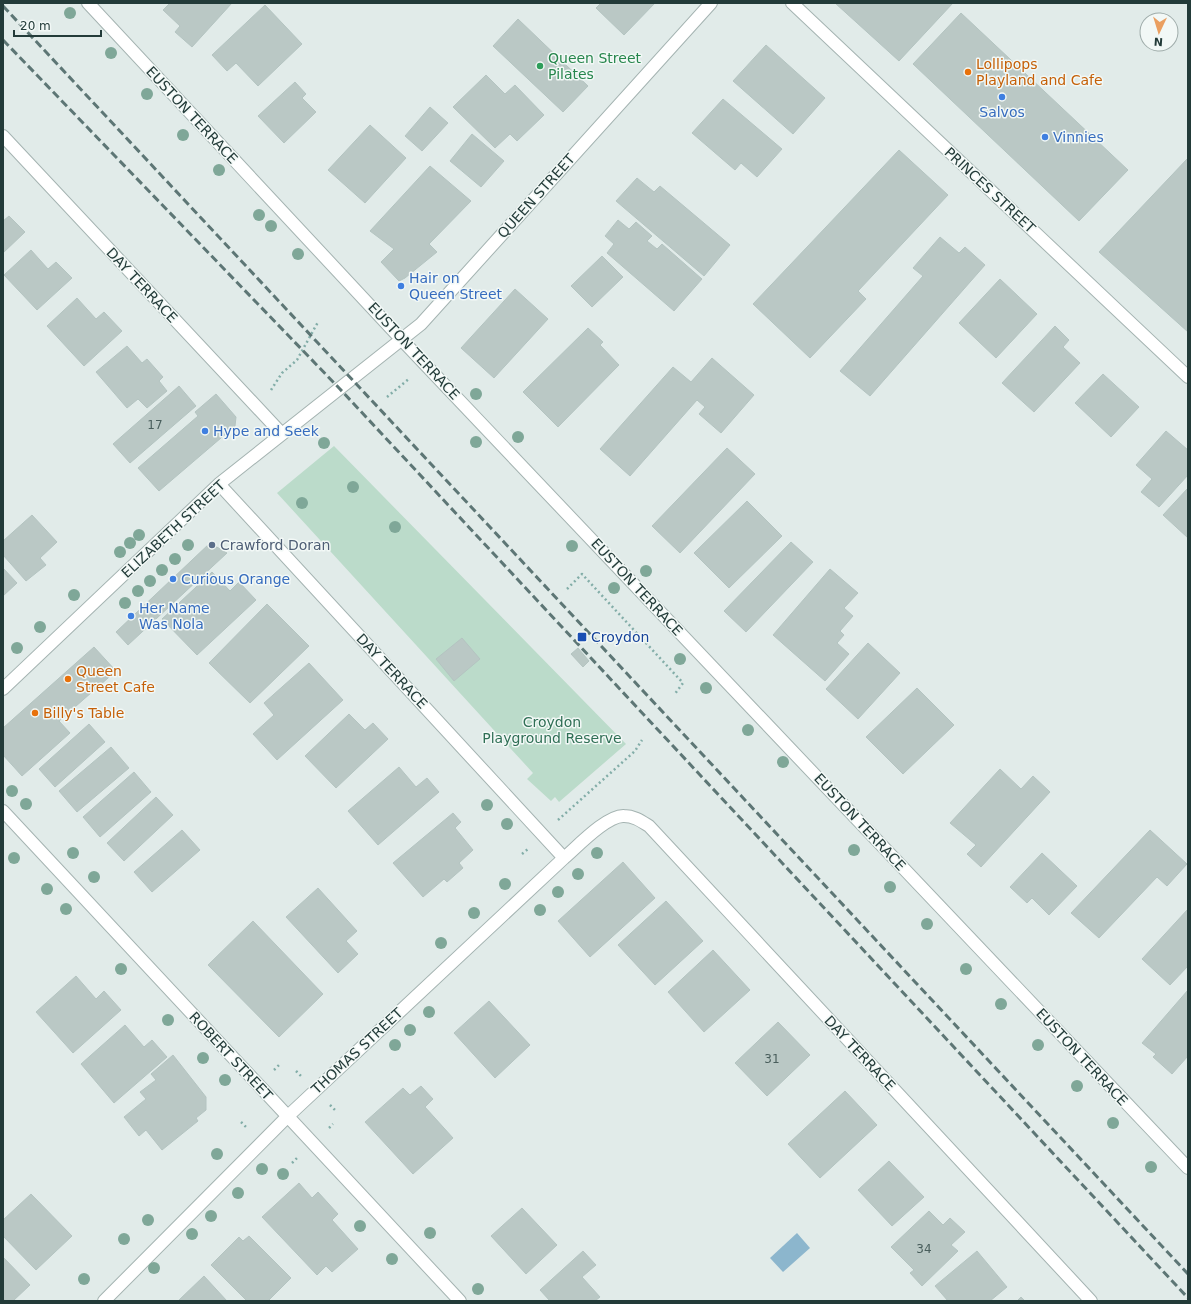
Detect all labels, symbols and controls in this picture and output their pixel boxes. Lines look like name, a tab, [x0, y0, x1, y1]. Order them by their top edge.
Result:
scale bar	[14, 12, 101, 38]
north arrow	[1139, 12, 1179, 52]
text: 20 m	[20, 19, 51, 33]
text: N	[1153, 35, 1163, 48]
place label: Queen Street Pilates	[548, 50, 641, 82]
place label: Lollipops Playland and Cafe	[976, 56, 1103, 88]
marker: Queen Street Pilates	[535, 61, 545, 71]
street label: EUSTON TERRACE	[143, 63, 241, 167]
marker: Lollipops Playland and Cafe	[963, 67, 973, 77]
marker: Salvos	[997, 92, 1007, 102]
place label: Salvos	[979, 104, 1025, 120]
place label: Vinnies	[1053, 129, 1104, 145]
marker: Vinnies	[1040, 132, 1050, 142]
street label: PRINCES STREET	[941, 144, 1039, 236]
street label: QUEEN STREET	[494, 150, 578, 241]
street label: DAY TERRACE	[103, 244, 181, 326]
place label: Hair on Queen Street	[409, 270, 502, 302]
marker: Hair on Queen Street	[396, 281, 406, 291]
street label: EUSTON TERRACE	[365, 299, 463, 403]
house number: 17	[147, 418, 163, 432]
place label: Hype and Seek	[213, 423, 320, 439]
marker: Hype and Seek	[200, 426, 210, 436]
street label: ELIZABETH STREET	[118, 477, 228, 581]
street label: EUSTON TERRACE	[588, 535, 686, 639]
place label: Crawford Doran	[220, 537, 330, 553]
marker: Crawford Doran	[207, 540, 217, 550]
place label: Curious Orange	[181, 571, 290, 587]
marker: Curious Orange	[168, 574, 178, 584]
place label: Her Name Was Nola	[139, 600, 210, 632]
marker: Her Name Was Nola	[126, 611, 136, 621]
place label: Croydon	[591, 629, 649, 645]
street label: DAY TERRACE	[353, 630, 431, 712]
marker: Croydon	[576, 631, 588, 643]
place label: Queen Street Cafe	[76, 663, 155, 695]
marker: Queen Street Cafe	[63, 674, 73, 684]
place label: Billy's Table	[43, 705, 124, 721]
marker: Billy's Table	[30, 708, 40, 718]
park label: Croydon Playground Reserve	[482, 714, 622, 746]
street label: EUSTON TERRACE	[811, 770, 909, 874]
street label: THOMAS STREET	[307, 1004, 406, 1098]
street label: EUSTON TERRACE	[1033, 1005, 1131, 1109]
street label: ROBERT STREET	[186, 1009, 276, 1104]
street label: DAY TERRACE	[821, 1012, 899, 1094]
house number: 31	[764, 1052, 780, 1066]
house number: 34	[916, 1242, 932, 1256]

